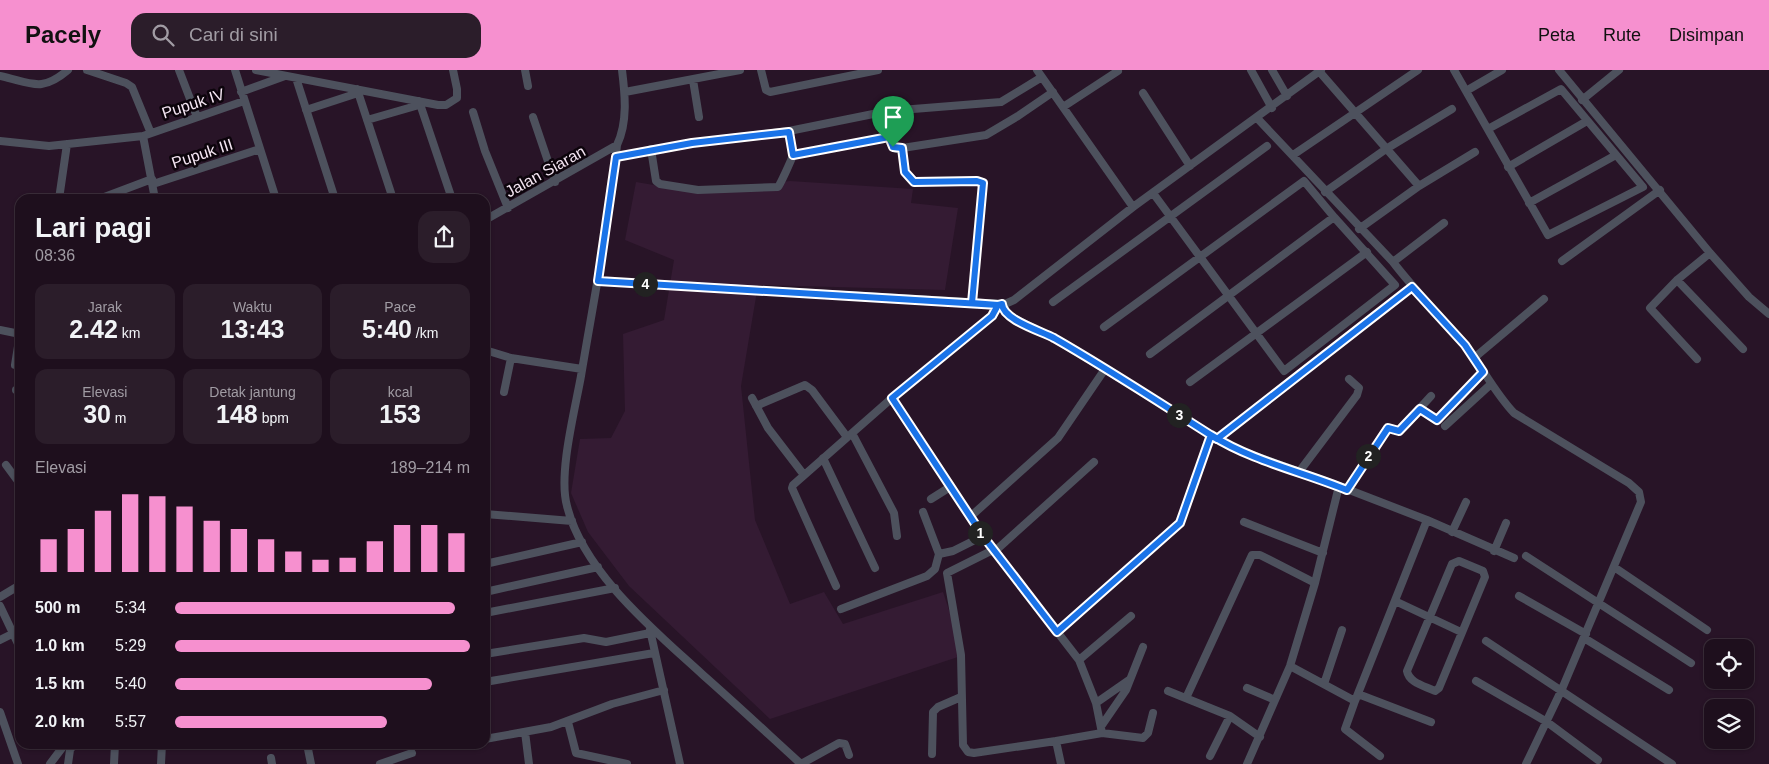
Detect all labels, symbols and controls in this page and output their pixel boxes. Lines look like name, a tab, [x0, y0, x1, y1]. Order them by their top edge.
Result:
search box	[131, 13, 481, 58]
text: Pacely	[25, 21, 101, 48]
icon: search	[149, 21, 177, 49]
text: Cari di sini	[189, 24, 278, 45]
text: Peta	[1538, 25, 1575, 45]
text: Rute	[1603, 25, 1641, 45]
text: Disimpan	[1669, 25, 1744, 45]
street label: Pupuk IV	[160, 85, 227, 122]
pin	[872, 96, 914, 147]
icon: arrive	[879, 103, 907, 131]
street label: Pupuk III	[169, 136, 235, 171]
street label: Jalan Siaran	[502, 142, 588, 200]
button: share	[418, 211, 470, 263]
text: Lari pagi	[35, 212, 152, 243]
text: 08:36	[35, 247, 75, 264]
pin: 4	[632, 272, 658, 296]
text: 4	[642, 276, 649, 292]
text: Jarak	[88, 299, 122, 315]
text: Waktu	[233, 299, 272, 315]
text: Pace	[384, 299, 416, 315]
text: 2.42	[69, 315, 118, 343]
text: 13:43	[221, 315, 284, 343]
text: 5:40	[362, 315, 412, 343]
text: km	[118, 325, 140, 341]
text: /km	[412, 325, 438, 341]
text: Elevasi	[82, 384, 127, 400]
text: Detak jantung	[209, 384, 296, 400]
text: kcal	[388, 384, 413, 400]
text: 30	[83, 400, 111, 428]
text: 148	[216, 400, 258, 428]
text: 153	[379, 400, 421, 428]
pin: 3	[1166, 402, 1192, 428]
text: 3	[1176, 407, 1183, 423]
text: m	[111, 410, 127, 426]
text: bpm	[258, 410, 289, 426]
pin: 2	[1356, 444, 1380, 468]
text: 2	[1365, 448, 1372, 464]
text: Elevasi	[35, 459, 87, 476]
text: 189–214 m	[390, 459, 470, 476]
pin: 1	[968, 520, 992, 546]
text: 1	[977, 525, 984, 541]
text: 500 m	[35, 599, 80, 616]
text: 5:34	[115, 599, 146, 616]
text: 1.0 km	[35, 637, 85, 654]
text: 5:29	[115, 637, 146, 654]
map controls	[1704, 639, 1754, 749]
button: locate	[1704, 639, 1754, 689]
text: 1.5 km	[35, 675, 85, 692]
text: 5:40	[115, 675, 146, 692]
button: layers	[1704, 699, 1754, 749]
text: 2.0 km	[35, 713, 85, 730]
text: 5:57	[115, 713, 146, 730]

